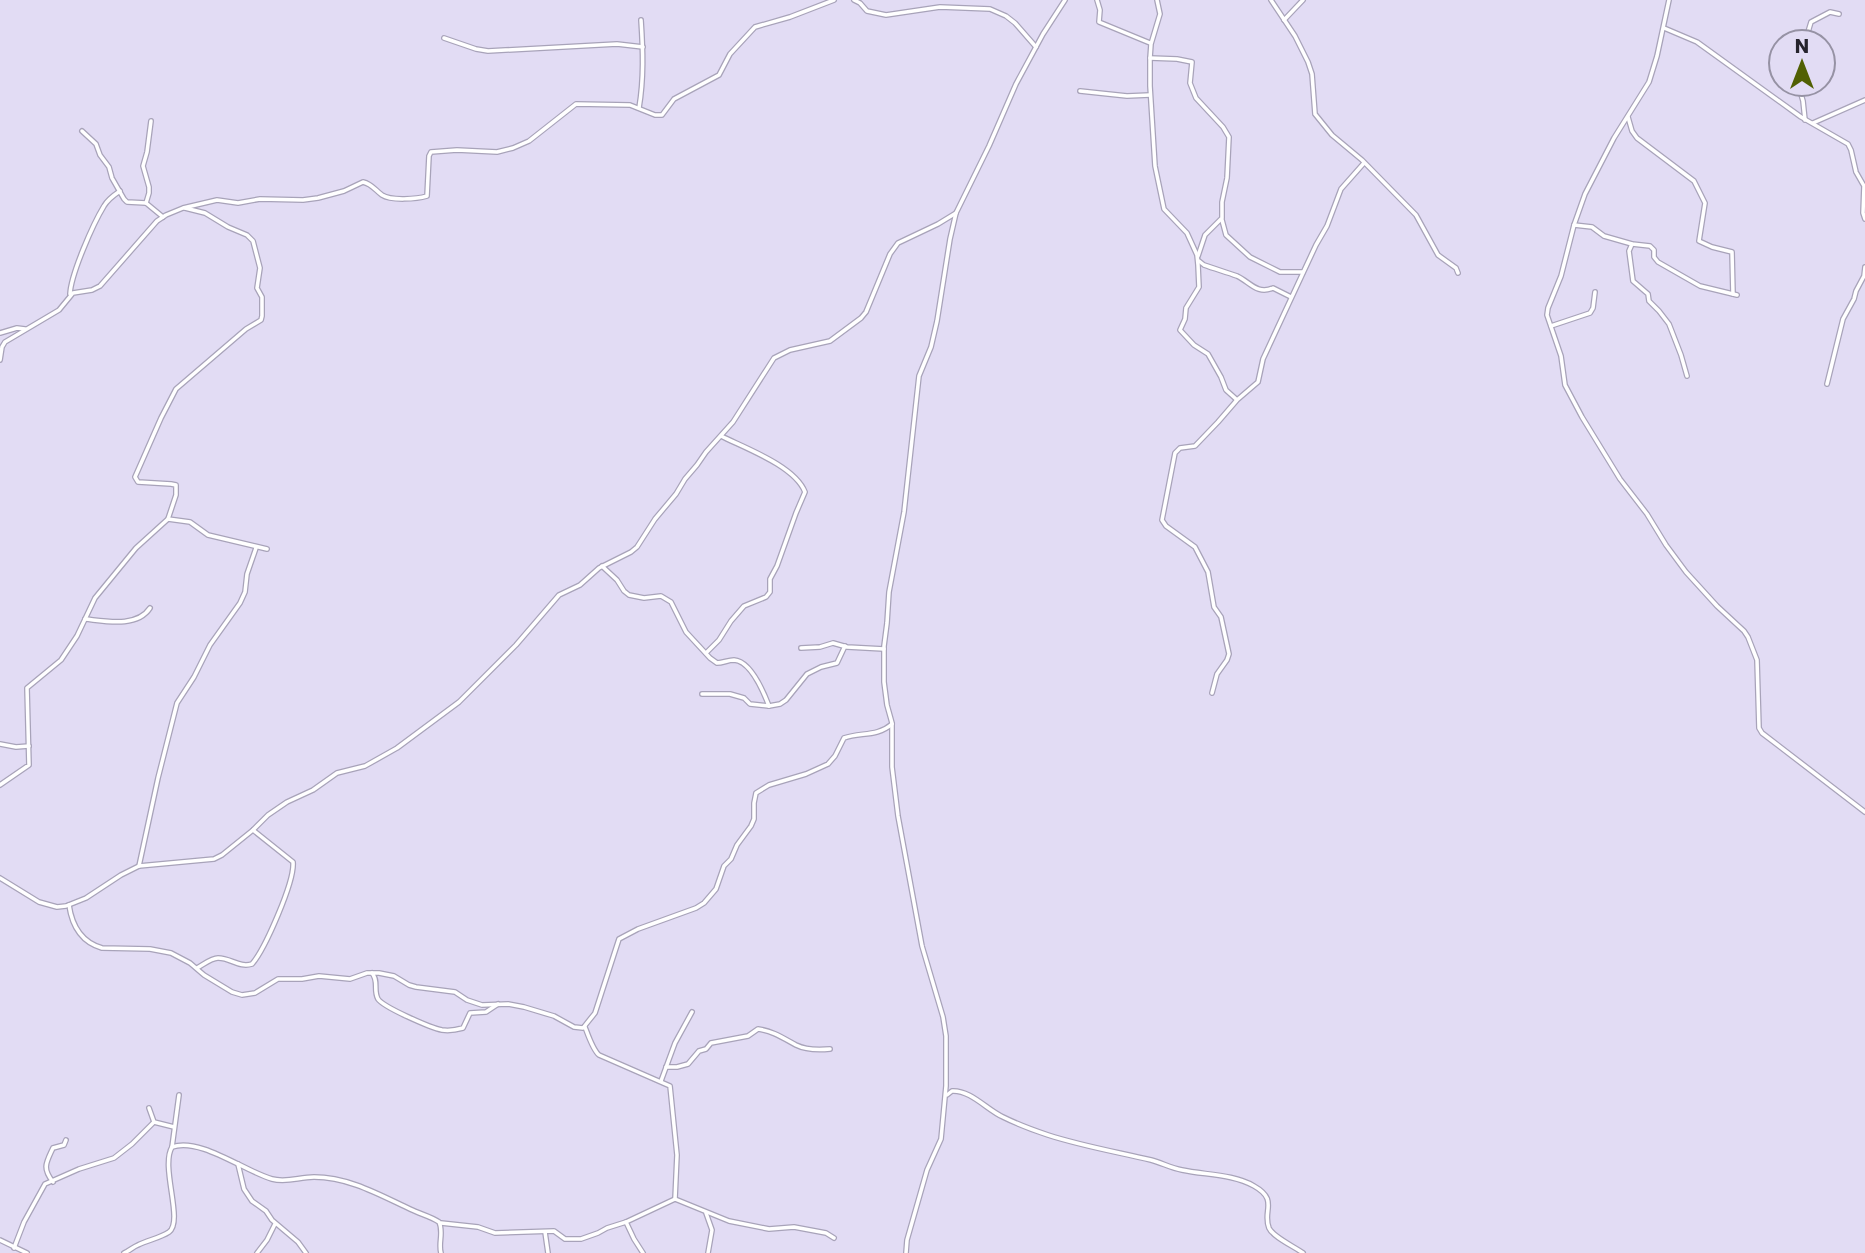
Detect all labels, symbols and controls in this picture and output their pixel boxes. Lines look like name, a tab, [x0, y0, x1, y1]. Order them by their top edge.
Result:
north arrow	[1767, 28, 1837, 98]
text: N	[1795, 33, 1809, 60]

